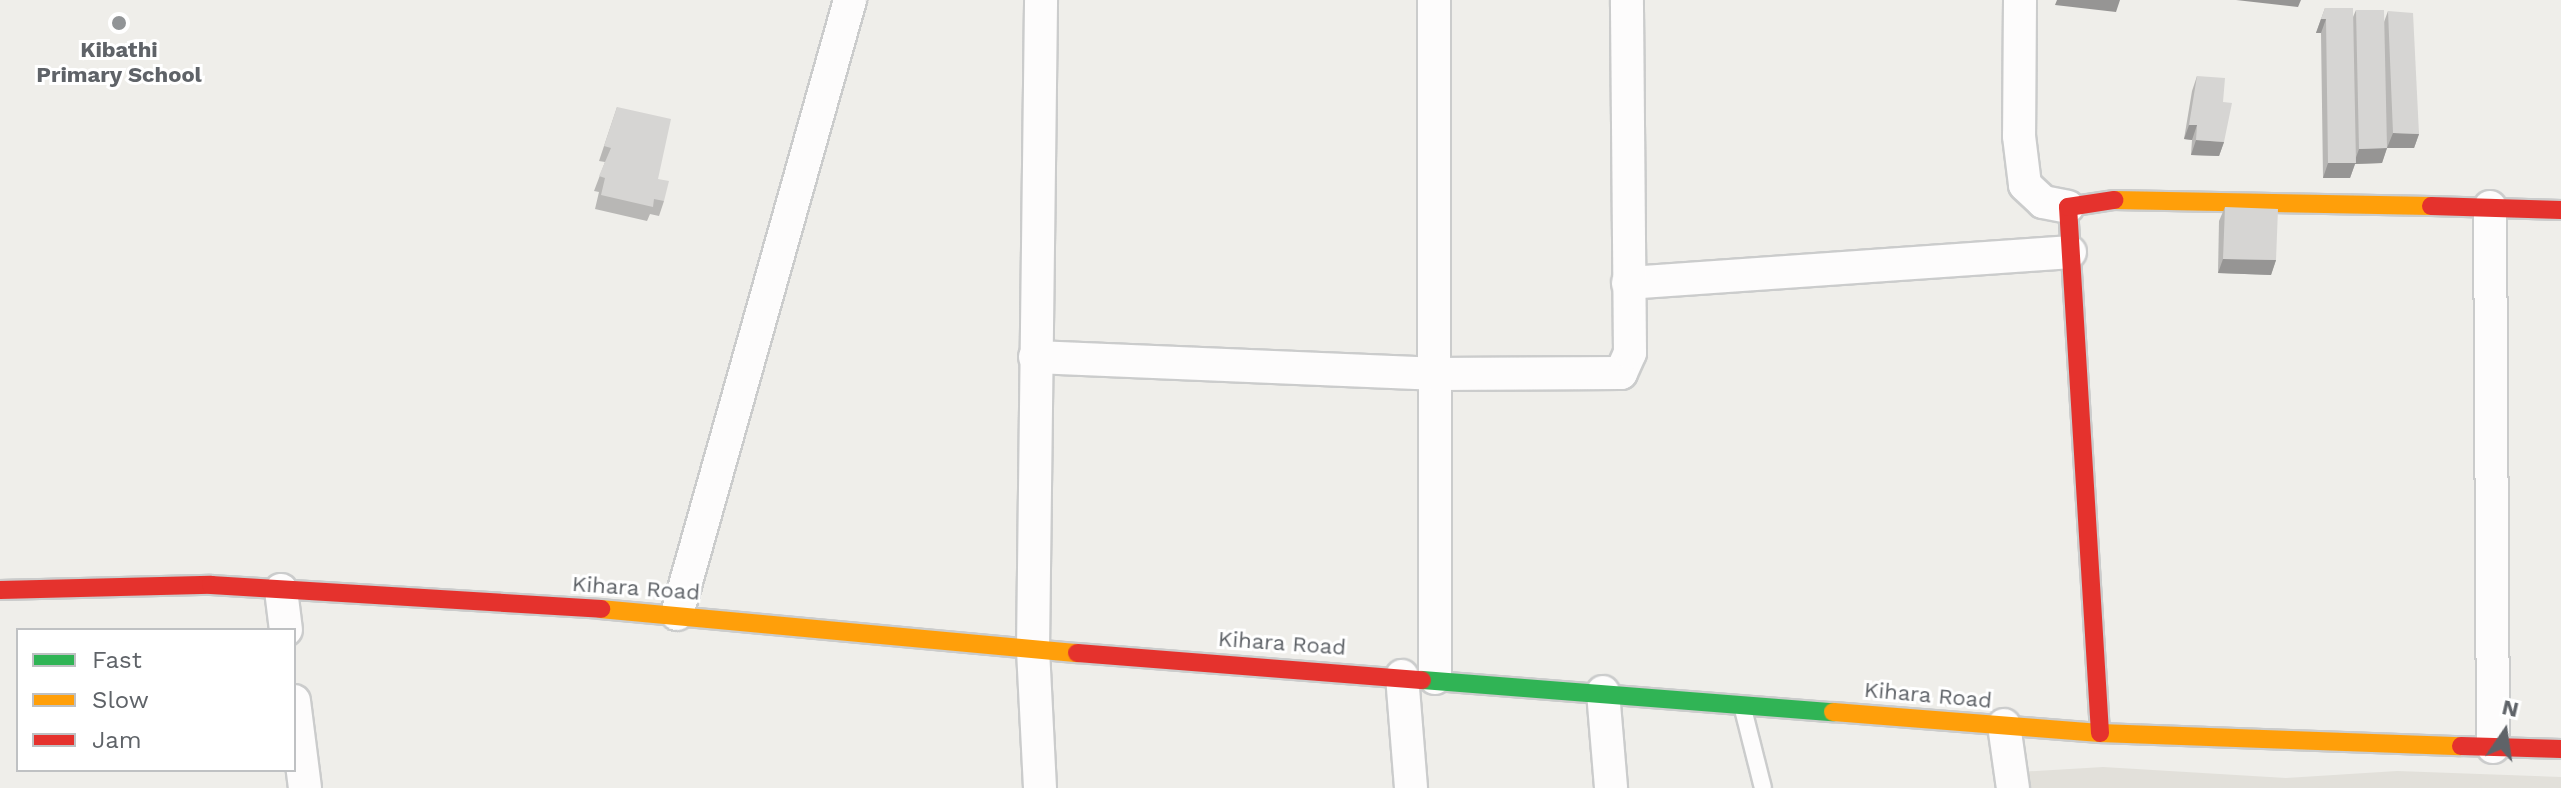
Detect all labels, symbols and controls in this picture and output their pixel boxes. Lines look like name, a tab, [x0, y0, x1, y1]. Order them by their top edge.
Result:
marker: Kibathi Primary School	[110, 14, 128, 32]
place label: Kibathi Primary School	[36, 36, 202, 88]
street label: Kihara Road	[571, 570, 701, 606]
street label: Kihara Road	[1217, 625, 1347, 661]
legend	[16, 628, 296, 772]
text: Fast	[92, 646, 142, 674]
street label: Kihara Road	[1863, 676, 1993, 714]
text: Slow	[92, 686, 149, 714]
north arrow	[2465, 692, 2545, 772]
text: N	[2500, 694, 2521, 722]
text: Jam	[92, 726, 142, 754]

